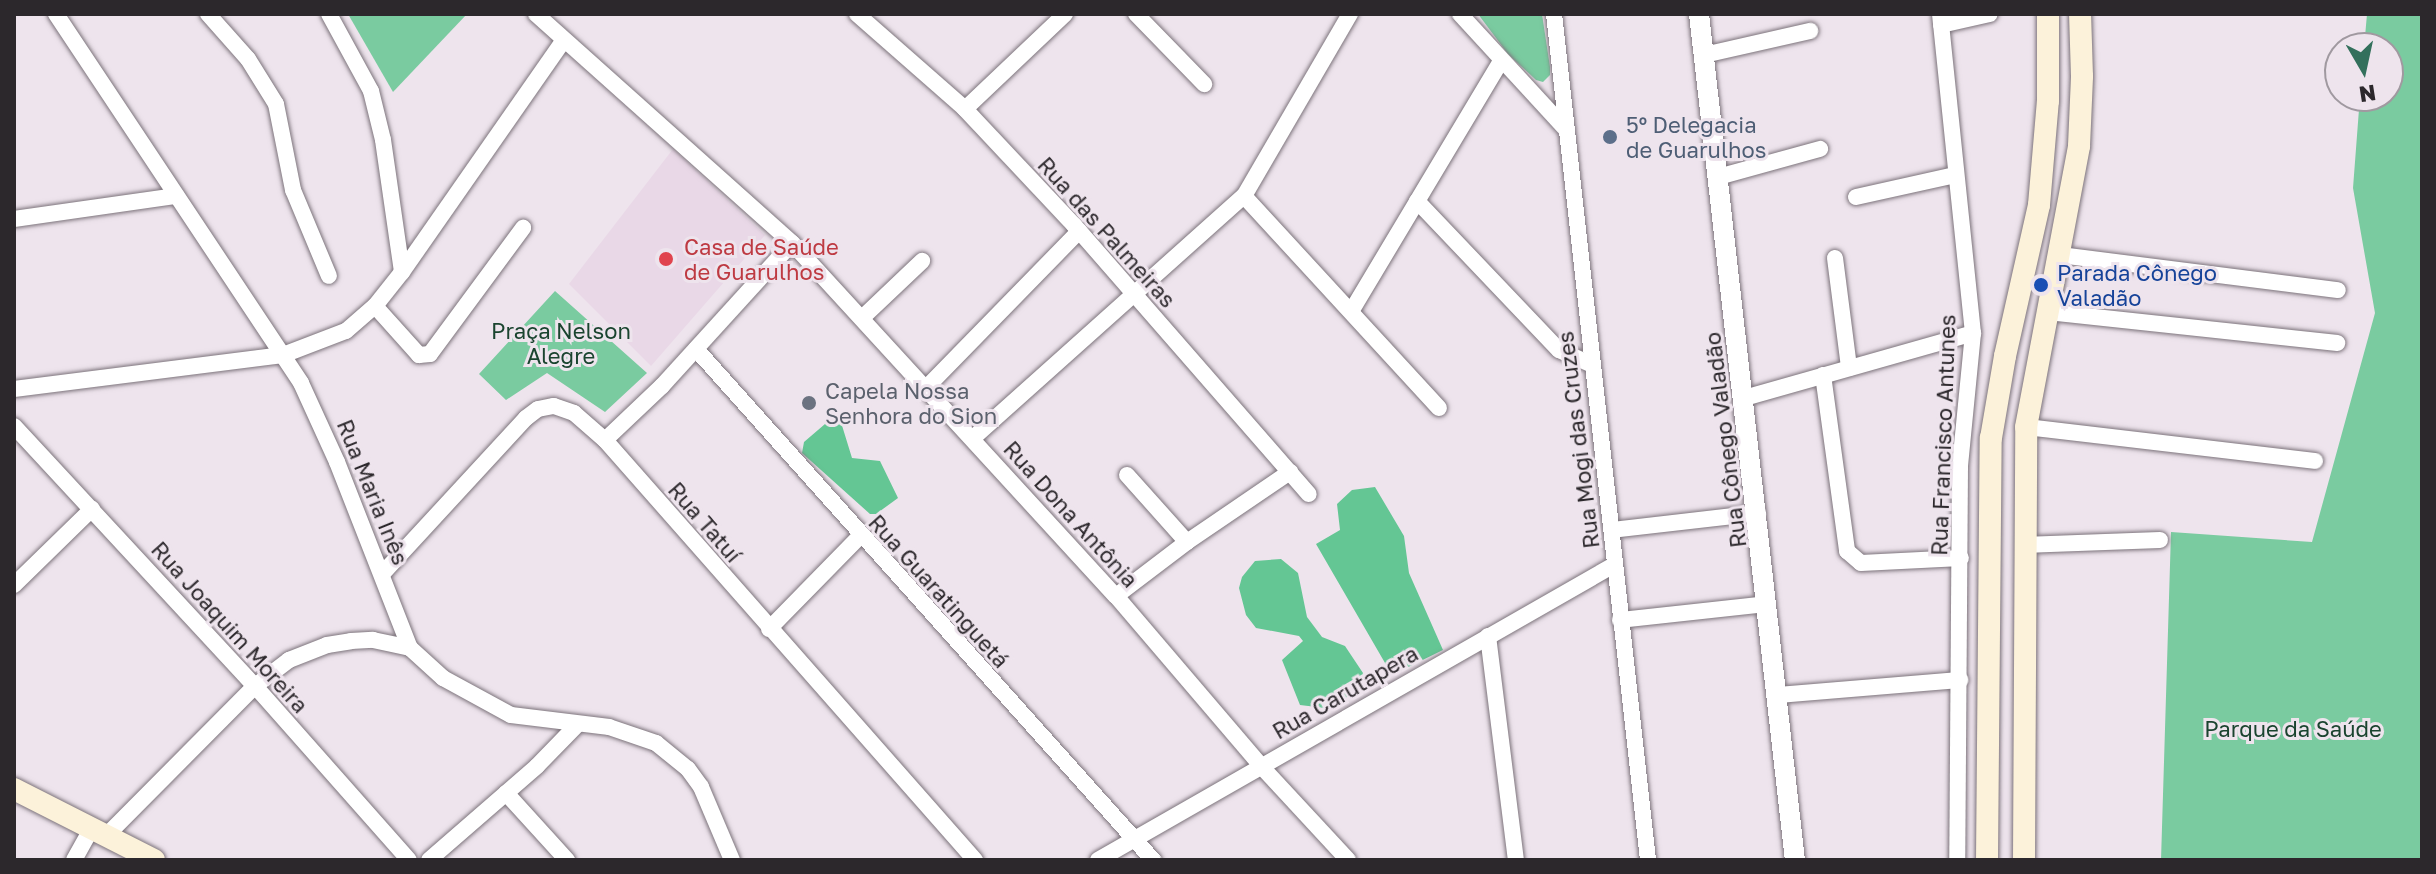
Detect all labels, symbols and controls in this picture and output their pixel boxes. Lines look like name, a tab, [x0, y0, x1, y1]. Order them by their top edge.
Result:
north arrow	[2324, 32, 2404, 112]
text: N	[2357, 80, 2378, 109]
place label: 5º Delegacia de Guarulhos	[1626, 111, 1766, 162]
marker: 5º Delegacia de Guarulhos	[1601, 128, 1619, 146]
street label: Rua das Palmeiras	[1033, 151, 1181, 313]
place label: Casa de Saúde de Guarulhos	[684, 233, 839, 284]
marker: Casa de Saúde de Guarulhos	[655, 248, 677, 270]
place label: Parada Cônego Valadão	[2057, 259, 2217, 310]
marker: Parada Cônego Valadão	[2032, 276, 2050, 294]
street label: Rua Francisco Antunes	[1926, 314, 1960, 556]
park label: Praça Nelson Alegre	[491, 317, 631, 368]
street label: Rua Mogi das Cruzes	[1552, 330, 1604, 550]
street label: Rua Cônego Valadão	[1699, 331, 1751, 549]
place label: Capela Nossa Senhora do Sion	[825, 377, 997, 428]
marker: Capela Nossa Senhora do Sion	[800, 394, 818, 412]
street label: Rua Maria Inês	[332, 415, 414, 569]
street label: Rua Dona Antônia	[998, 435, 1144, 593]
street label: Rua Tatuí	[663, 476, 747, 568]
street label: Rua Guaratinguetá	[863, 509, 1015, 673]
street label: Rua Joaquim Moreira	[146, 536, 314, 718]
street label: Rua Carutapera	[1268, 640, 1422, 744]
park label: Parque da Saúde	[2204, 716, 2382, 742]

